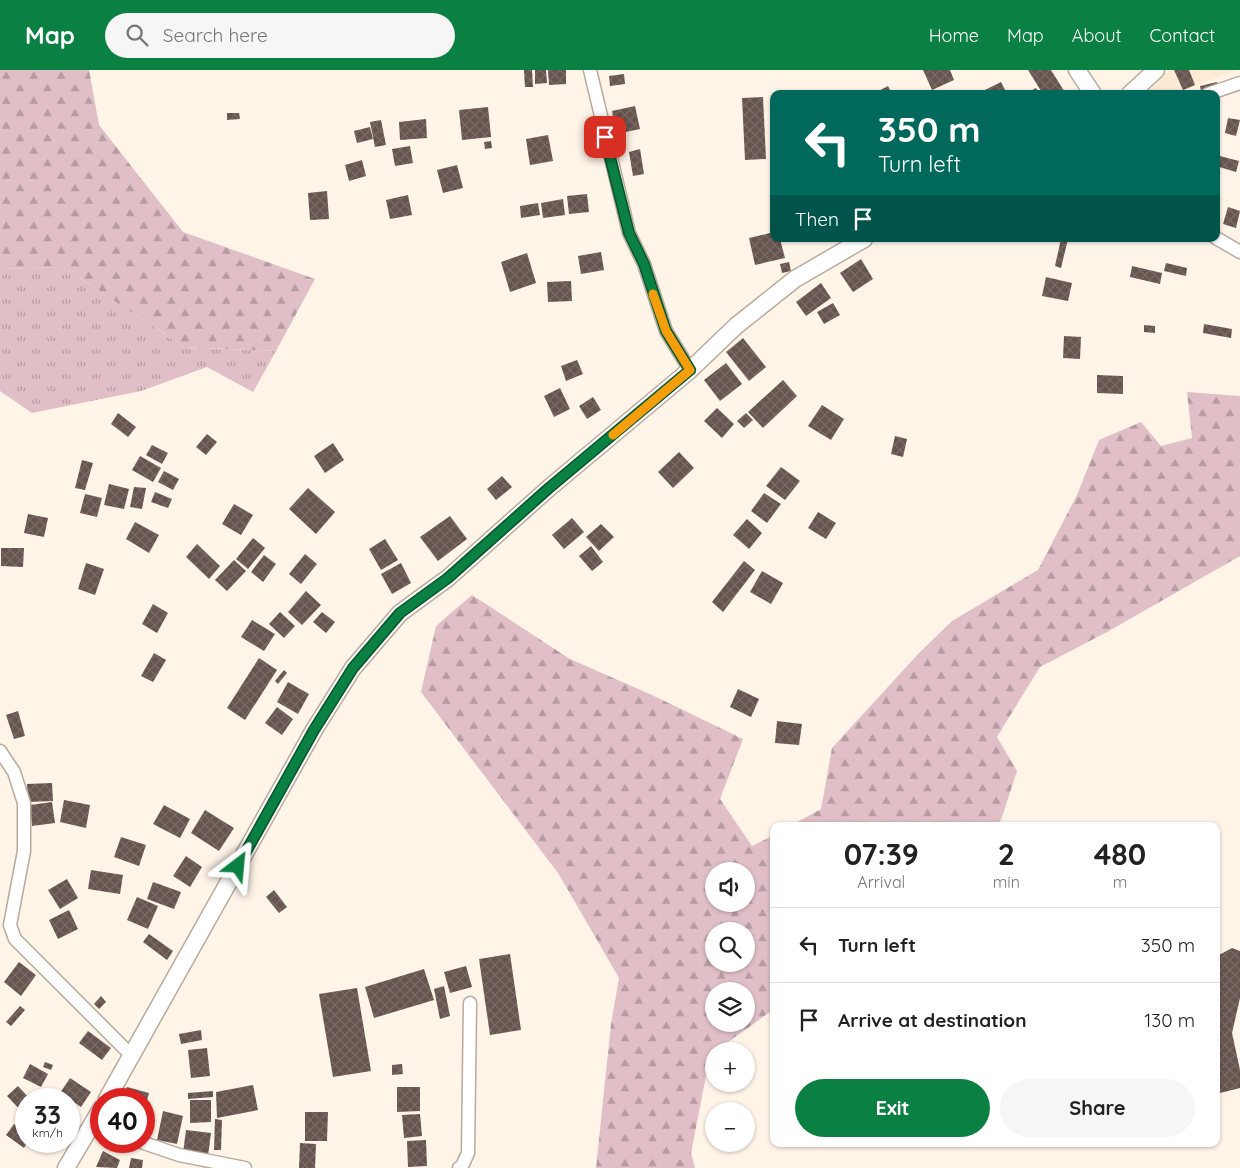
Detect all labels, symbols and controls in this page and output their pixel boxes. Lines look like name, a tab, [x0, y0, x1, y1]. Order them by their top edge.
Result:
search box	[105, 13, 455, 58]
text: Map	[25, 20, 75, 50]
icon: search	[123, 21, 151, 49]
text: Search here	[163, 23, 268, 47]
text: Home	[929, 24, 979, 47]
text: Map	[1007, 24, 1044, 47]
text: About	[1072, 24, 1122, 47]
text: Contact	[1150, 24, 1215, 47]
text: 350 m	[878, 107, 981, 151]
icon: left	[795, 110, 860, 175]
pin	[584, 116, 626, 158]
icon: arrive	[591, 123, 619, 151]
text: Turn left	[878, 150, 961, 178]
icon: arrive	[849, 205, 877, 233]
text: Then	[795, 207, 839, 231]
text: 07:39	[844, 835, 919, 873]
text: 2	[998, 835, 1015, 873]
text: 480	[1094, 835, 1146, 873]
position arrow	[211, 839, 263, 891]
map controls	[705, 862, 755, 1152]
button: sound	[705, 862, 755, 912]
text: Arrival	[857, 872, 905, 892]
text: min	[993, 872, 1020, 892]
text: m	[1113, 872, 1127, 892]
button: search	[705, 922, 755, 972]
icon: left	[795, 931, 823, 959]
text: Turn left	[838, 933, 916, 957]
text: 350 m	[1141, 933, 1195, 957]
button: layers	[705, 982, 755, 1032]
icon: arrive	[795, 1006, 823, 1034]
text: Arrive at destination	[838, 1008, 1027, 1032]
text: 130 m	[1144, 1008, 1195, 1032]
button: +	[705, 1042, 755, 1092]
button: Exit	[795, 1079, 990, 1137]
button: Share	[1000, 1079, 1195, 1137]
speed limit sign: 40	[90, 1088, 155, 1153]
text: 33	[34, 1099, 61, 1130]
button: −	[705, 1102, 755, 1152]
text: km/h	[32, 1125, 63, 1140]

